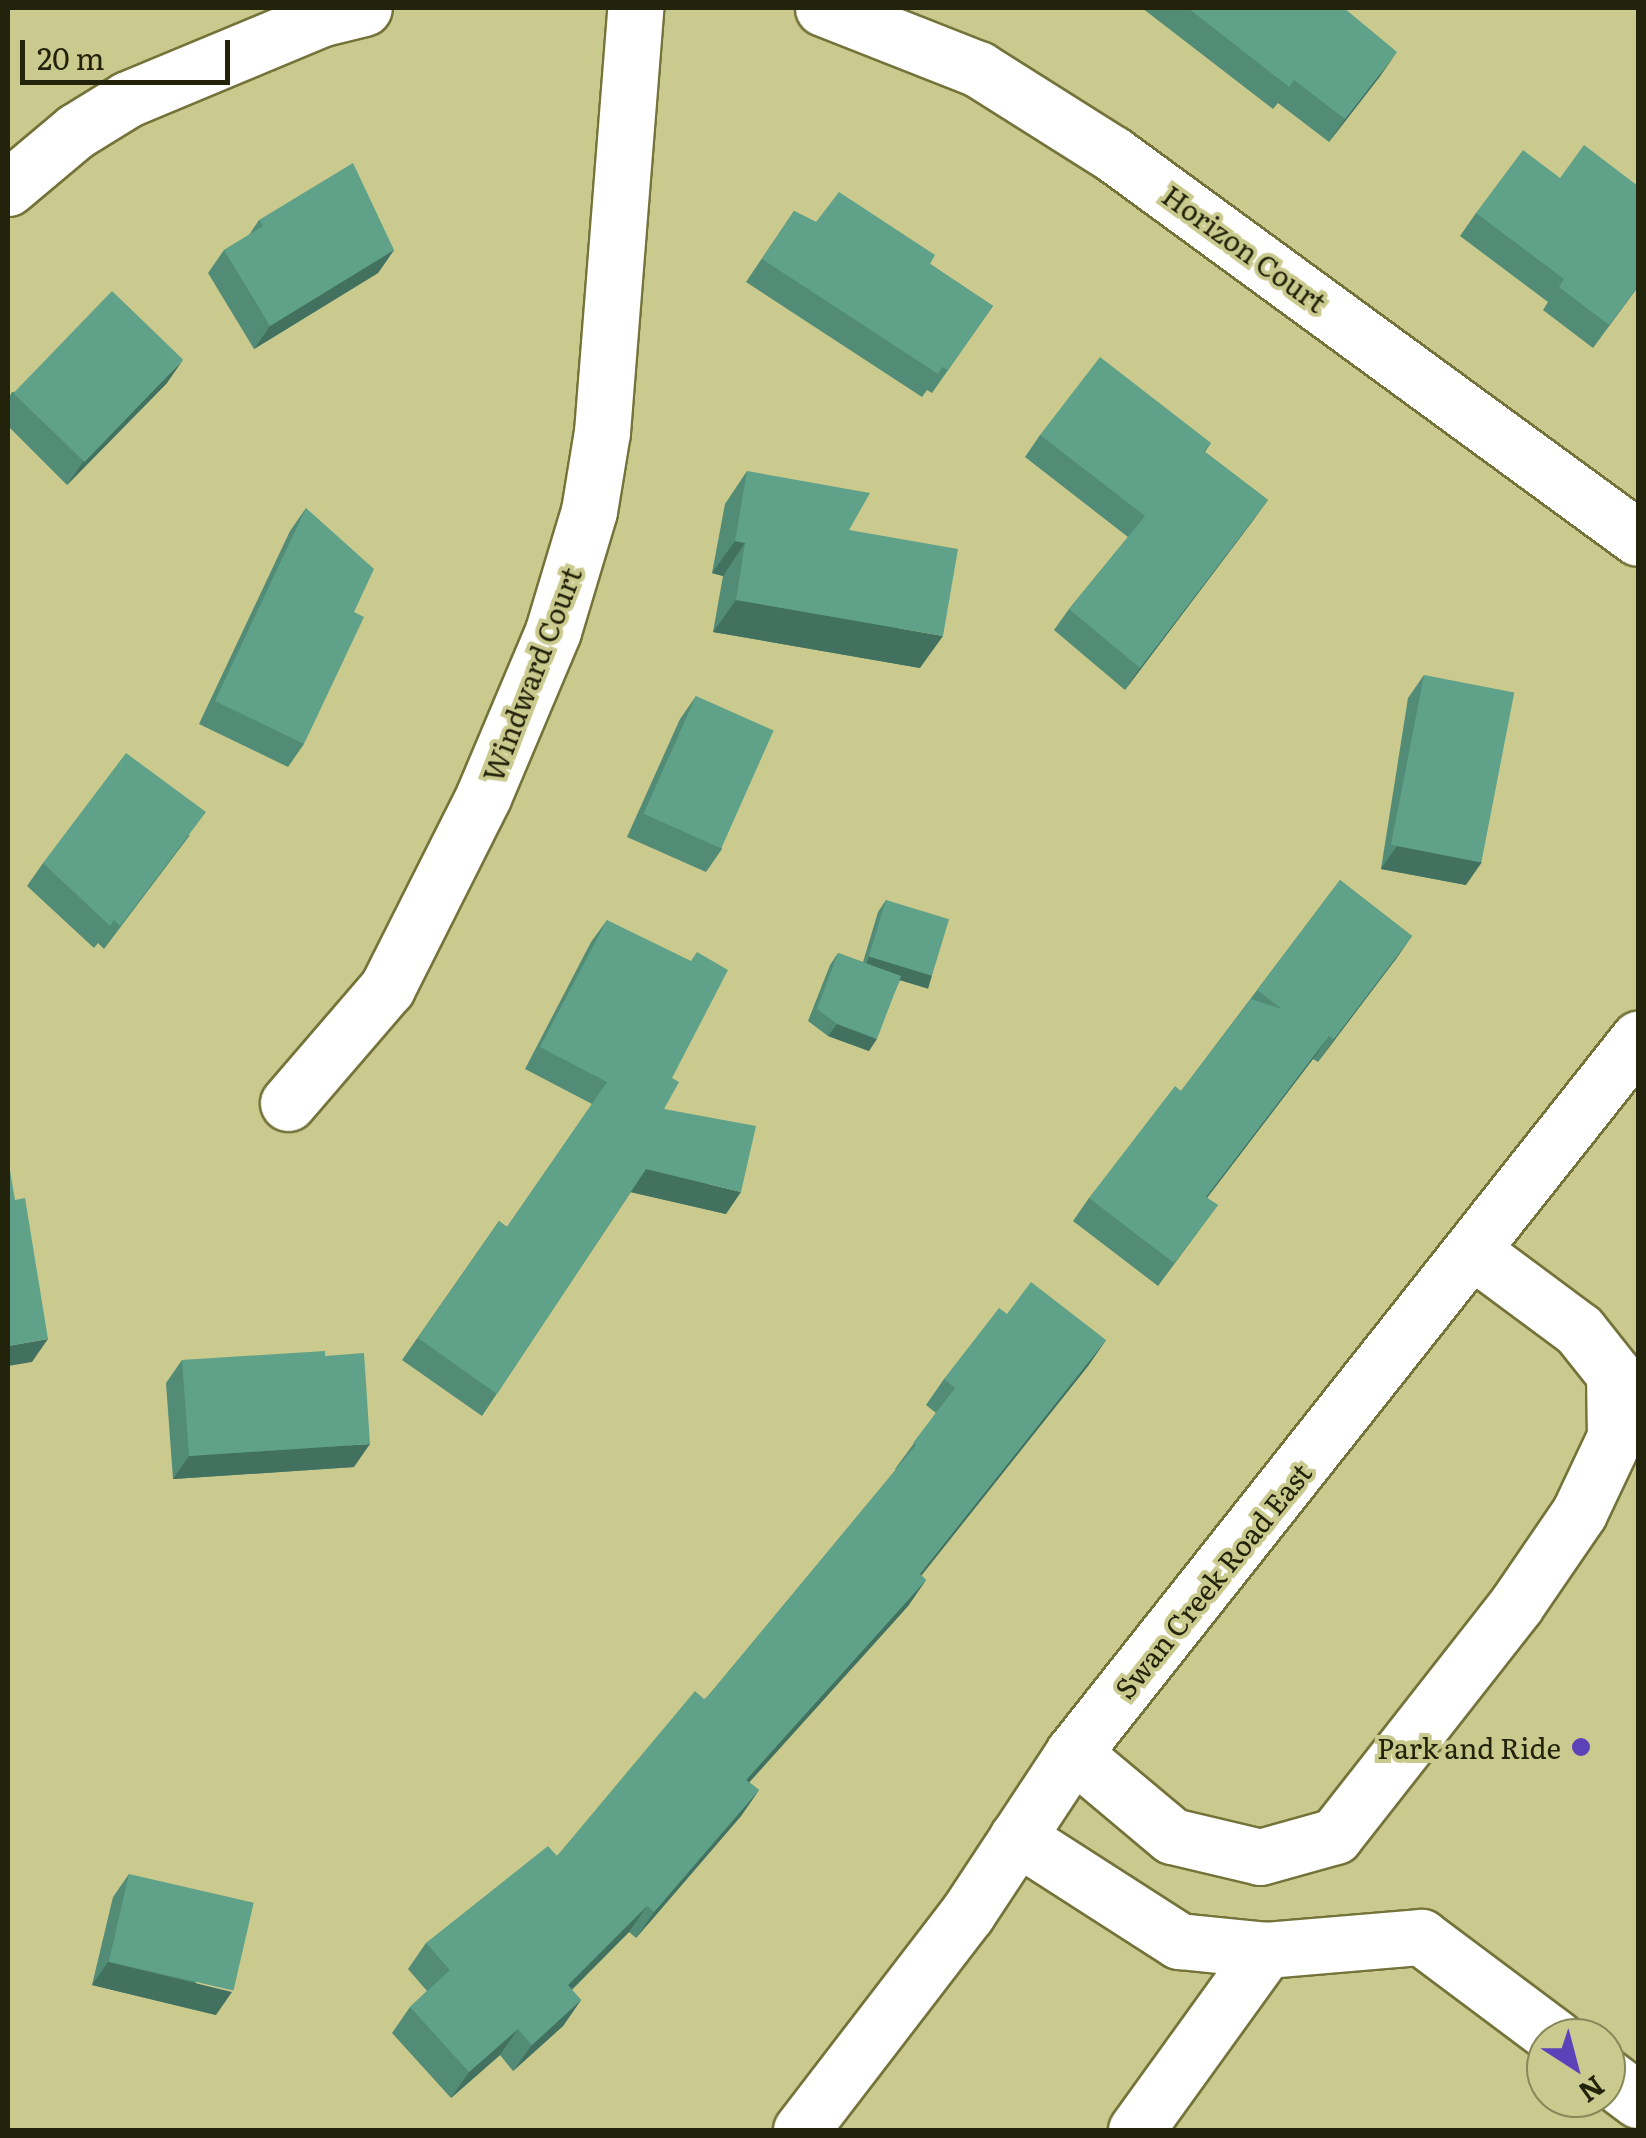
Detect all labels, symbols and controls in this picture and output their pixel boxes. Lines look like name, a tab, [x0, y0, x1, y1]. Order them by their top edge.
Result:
scale bar	[25, 20, 235, 82]
text: 20 m	[37, 35, 105, 79]
street label: Horizon Court	[1157, 177, 1333, 319]
street label: Windward Court	[475, 562, 587, 786]
street label: Swan Creek Road East	[1107, 1456, 1317, 1704]
place label: Park and Ride	[1377, 1730, 1561, 1764]
marker: Park and Ride	[1570, 1736, 1592, 1758]
north arrow	[1526, 2018, 1626, 2118]
text: N	[1571, 2067, 1614, 2115]

